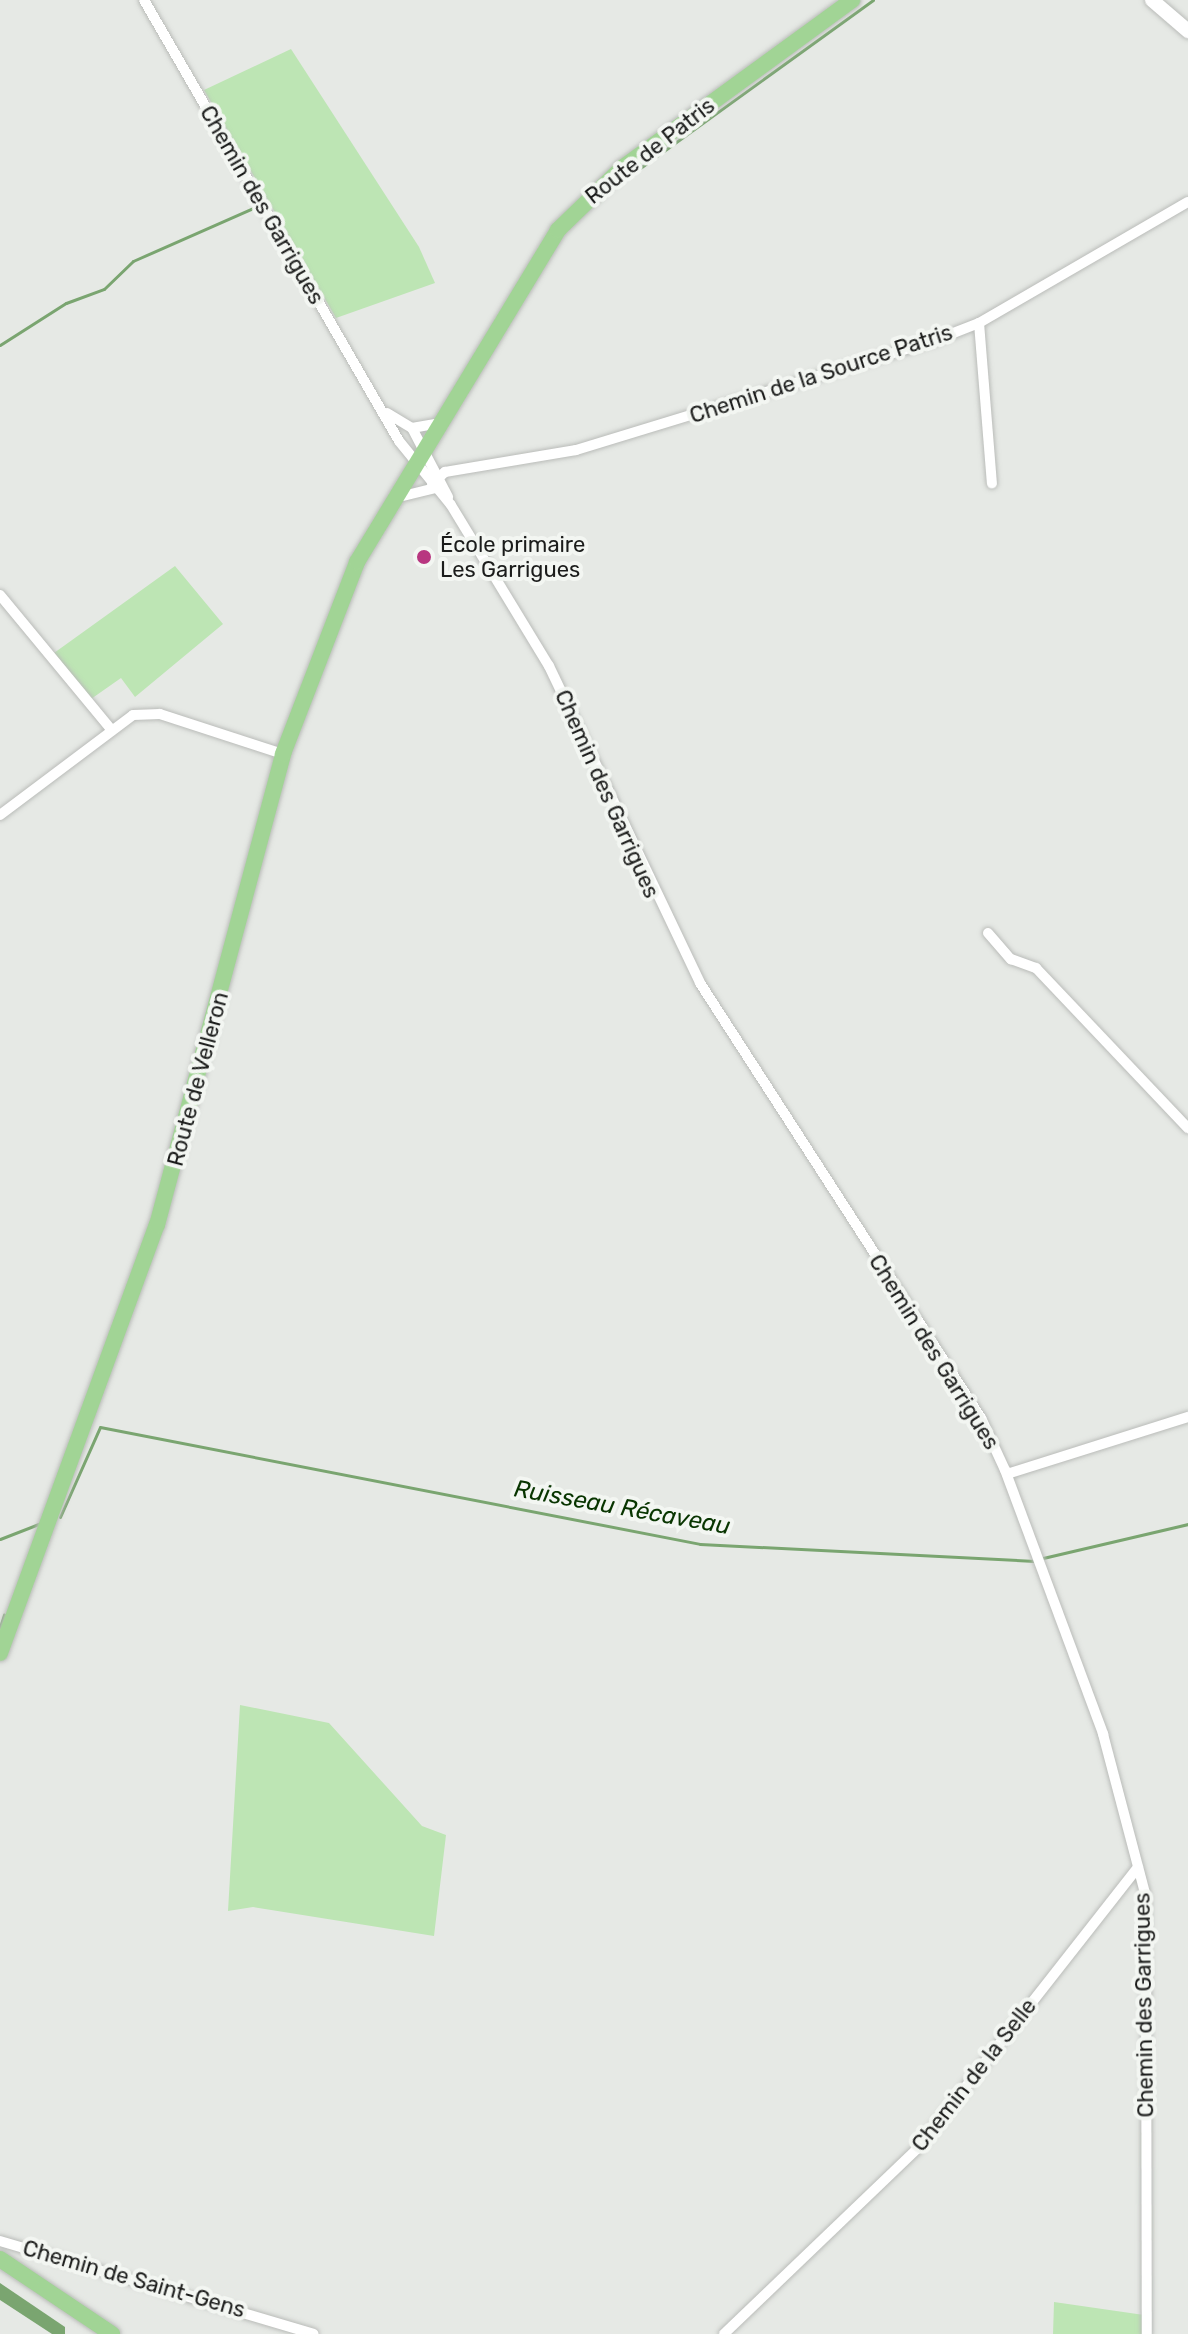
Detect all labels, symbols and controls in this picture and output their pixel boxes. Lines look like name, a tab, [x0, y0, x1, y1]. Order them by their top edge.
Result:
street label: Route de Patris	[580, 92, 720, 210]
street label: Chemin des Garrigues	[194, 101, 330, 309]
street label: Chemin de la Source Patris	[686, 319, 956, 429]
place label: École primaire Les Garrigues	[440, 531, 585, 582]
marker: École primaire Les Garrigues	[415, 548, 433, 566]
street label: Chemin des Garrigues	[549, 686, 665, 902]
street label: Route de Velleron	[162, 989, 234, 1169]
street label: Chemin des Garrigues	[863, 1250, 1005, 1454]
water label: Ruisseau Récaveau	[511, 1475, 733, 1541]
street label: Chemin des Garrigues	[1129, 1892, 1159, 2118]
street label: Chemin de la Selle	[906, 1993, 1042, 2157]
street label: Chemin de Saint-Gens	[20, 2235, 248, 2323]

